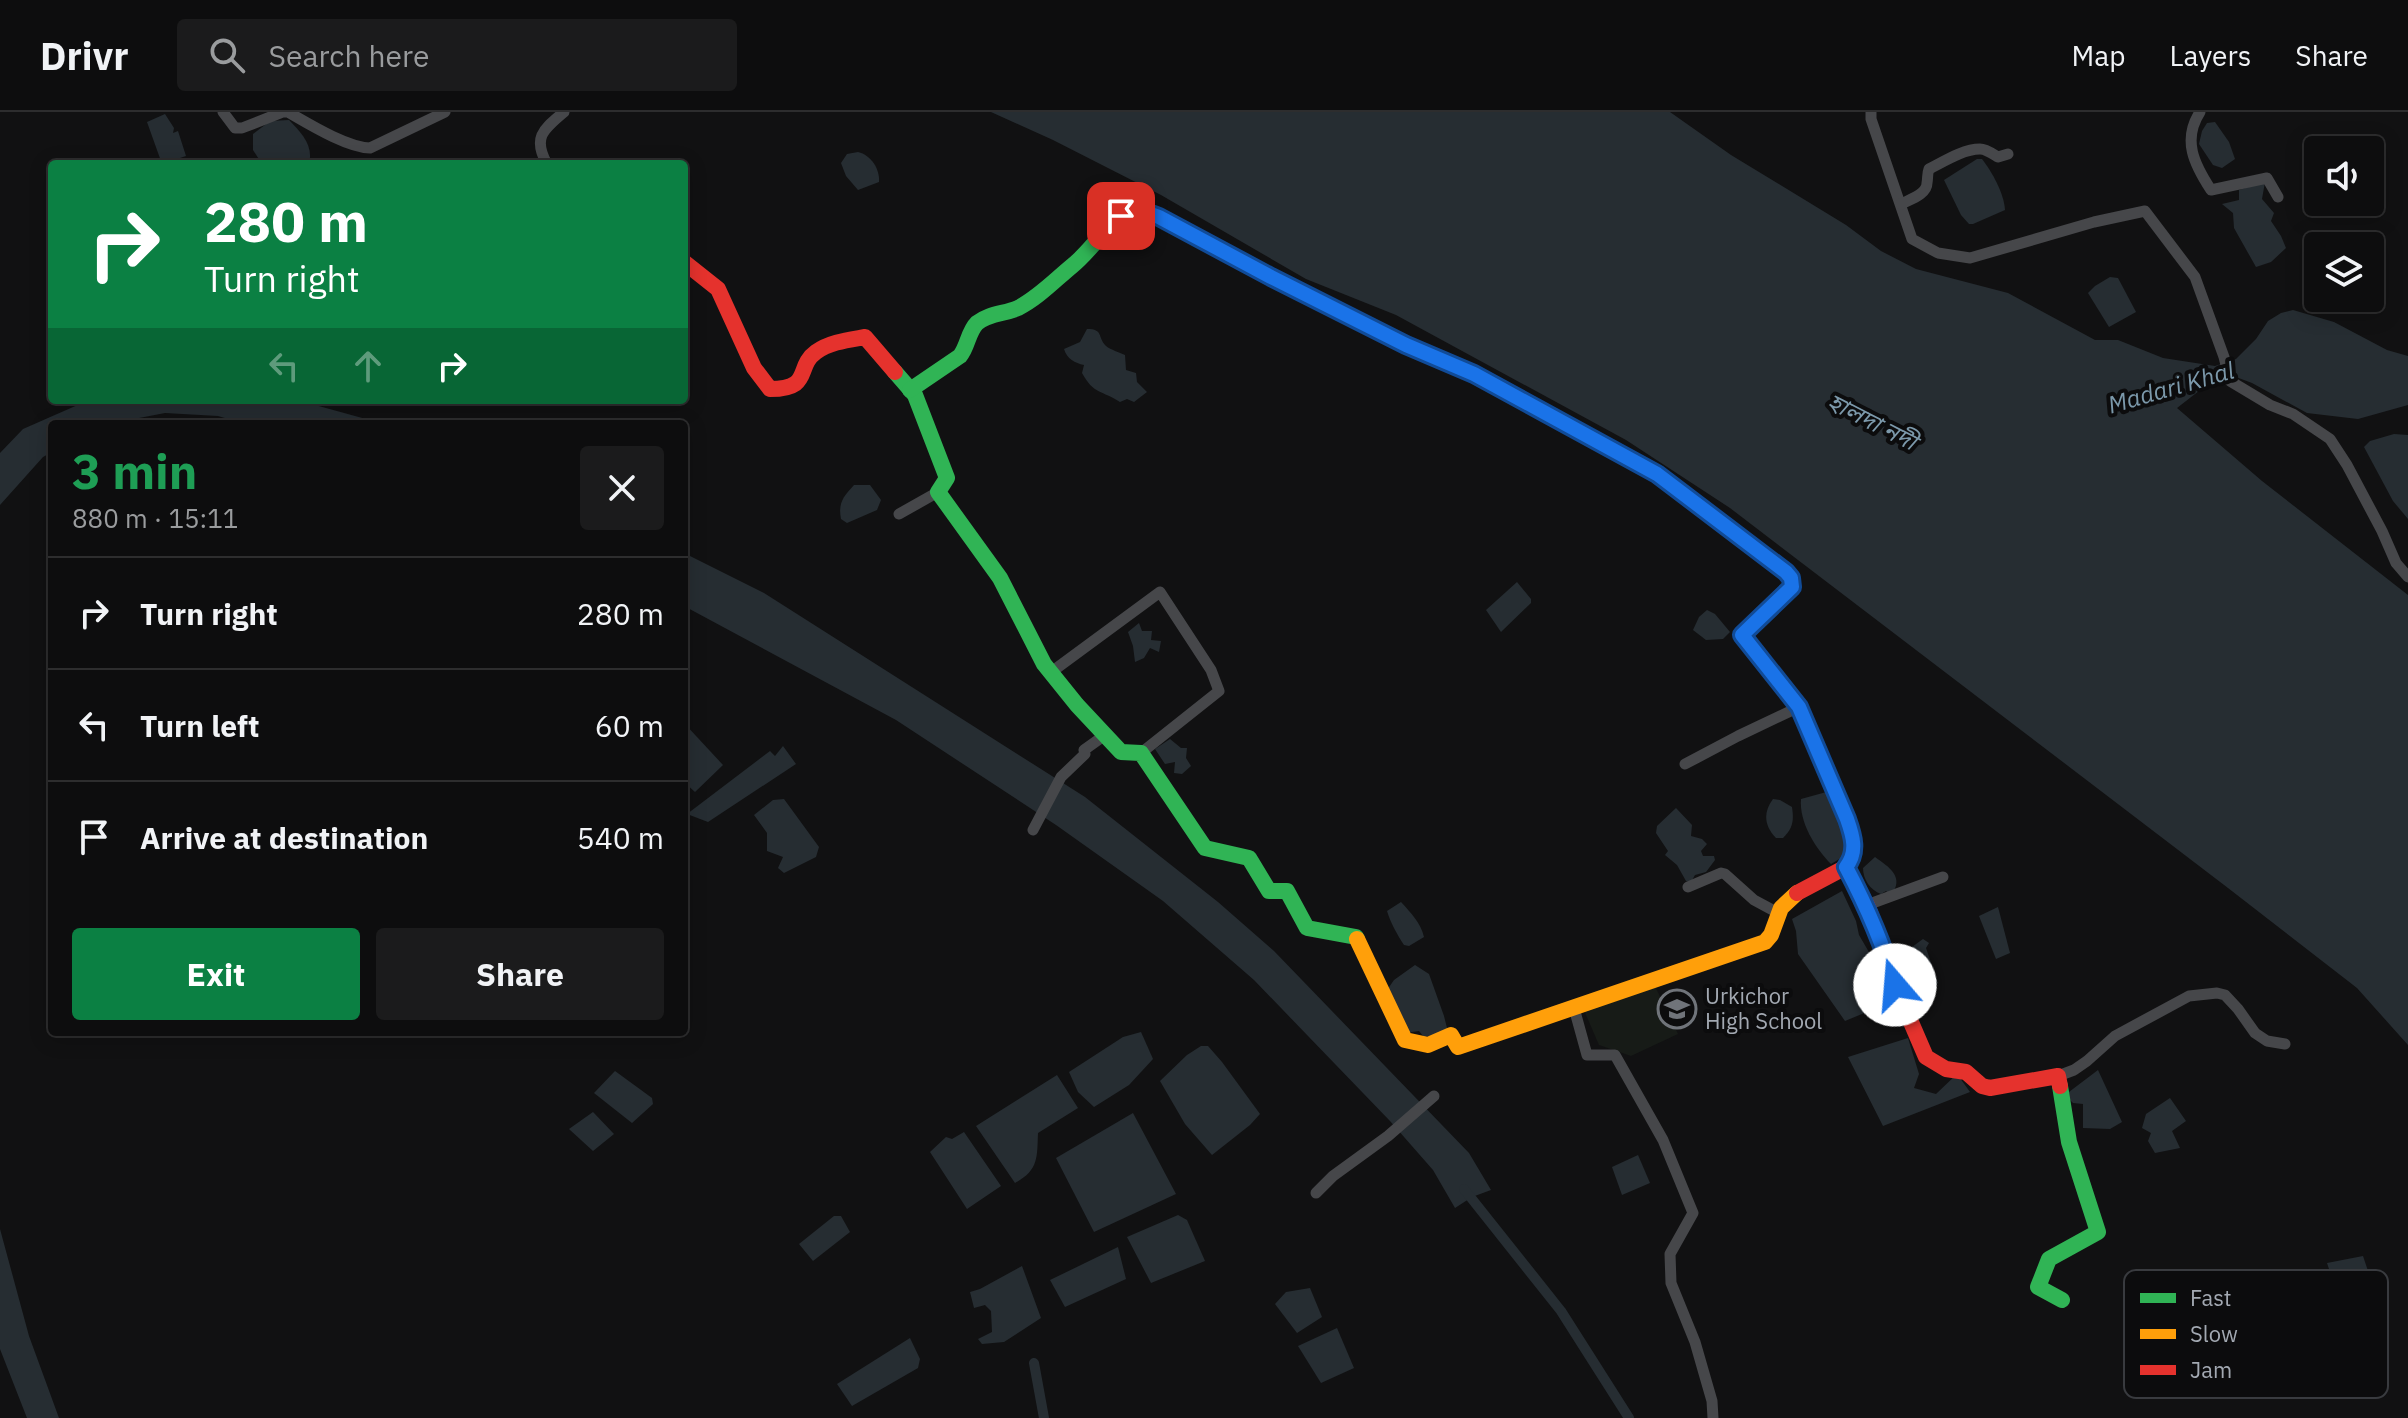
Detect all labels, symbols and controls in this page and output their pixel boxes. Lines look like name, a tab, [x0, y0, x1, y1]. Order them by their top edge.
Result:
search box	[177, 19, 737, 91]
text: Drivr	[40, 31, 129, 80]
icon: search	[205, 33, 249, 77]
text: Search here	[269, 36, 429, 75]
text: Map	[2071, 37, 2125, 74]
text: Layers	[2169, 37, 2251, 74]
text: Share	[2295, 37, 2368, 74]
map controls	[2304, 136, 2384, 312]
button: sound	[2304, 136, 2384, 216]
pin	[1087, 182, 1155, 250]
text: 280 m	[204, 185, 368, 257]
icon: right	[72, 192, 176, 296]
icon: arrive	[1099, 194, 1143, 238]
button: layers	[2304, 232, 2384, 312]
text: Turn right	[204, 255, 360, 302]
icon: left	[262, 344, 306, 388]
icon: ahead	[346, 344, 390, 388]
icon: right	[430, 344, 474, 388]
water label: Madari Khal	[2104, 354, 2238, 420]
water label: হালদা নদী	[1822, 385, 1927, 459]
text: 3 min	[72, 440, 197, 502]
button: close	[580, 446, 664, 530]
text: 880 m · 15:11	[72, 501, 238, 535]
icon: right	[72, 591, 116, 635]
text: Turn right	[140, 594, 278, 633]
text: 280 m	[577, 594, 664, 633]
icon: left	[72, 703, 116, 747]
text: Turn left	[140, 706, 259, 745]
text: 60 m	[595, 706, 664, 745]
icon: arrive	[72, 815, 116, 859]
text: Arrive at destination	[140, 818, 428, 857]
text: 540 m	[577, 818, 664, 857]
button: Exit	[72, 928, 360, 1020]
button: Share	[376, 928, 664, 1020]
position arrow	[1853, 943, 1937, 1027]
place label: Urkichor High School	[1705, 981, 1822, 1035]
school or university icon: Urkichor High School	[1656, 988, 1698, 1030]
legend	[2124, 1270, 2388, 1398]
text: Fast	[2190, 1283, 2231, 1312]
text: Slow	[2190, 1319, 2238, 1348]
text: Jam	[2190, 1355, 2232, 1384]

